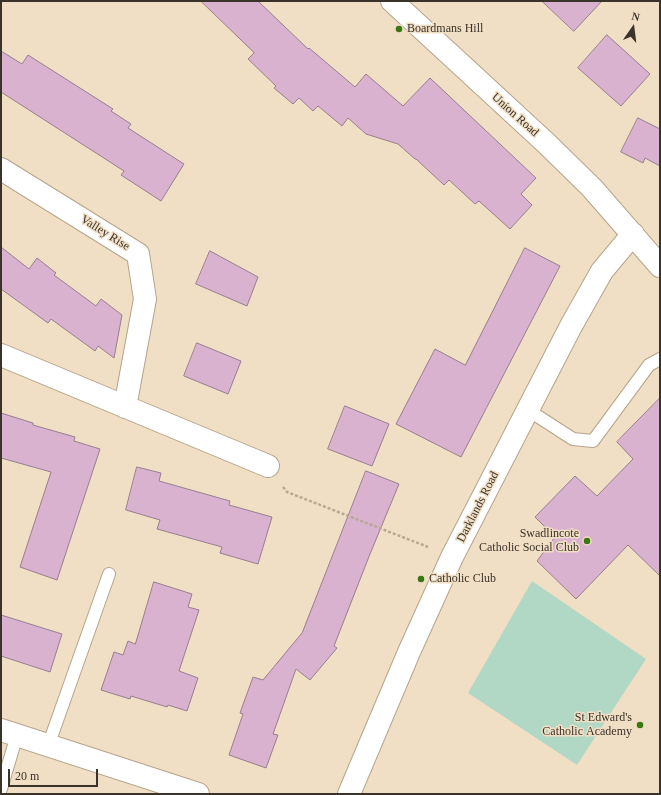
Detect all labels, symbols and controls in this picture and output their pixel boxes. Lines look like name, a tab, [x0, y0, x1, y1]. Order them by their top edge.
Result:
north arrow	[613, 8, 653, 48]
text: N	[631, 10, 641, 23]
place label: Boardmans Hill	[407, 22, 483, 36]
marker: Boardmans Hill	[394, 24, 404, 34]
street label: Union Road	[489, 90, 541, 140]
street label: Valley Rise	[78, 212, 132, 254]
street label: Darklands Road	[454, 469, 502, 545]
place label: Swadlincote Catholic Social Club	[479, 527, 579, 555]
marker: Swadlincote Catholic Social Club	[582, 536, 592, 546]
place label: Catholic Club	[429, 572, 496, 586]
marker: Catholic Club	[416, 574, 426, 584]
place label: St Edward's Catholic Academy	[542, 711, 632, 739]
marker: St Edward's Catholic Academy	[635, 720, 645, 730]
scale bar	[10, 761, 100, 787]
text: 20 m	[15, 769, 39, 783]

